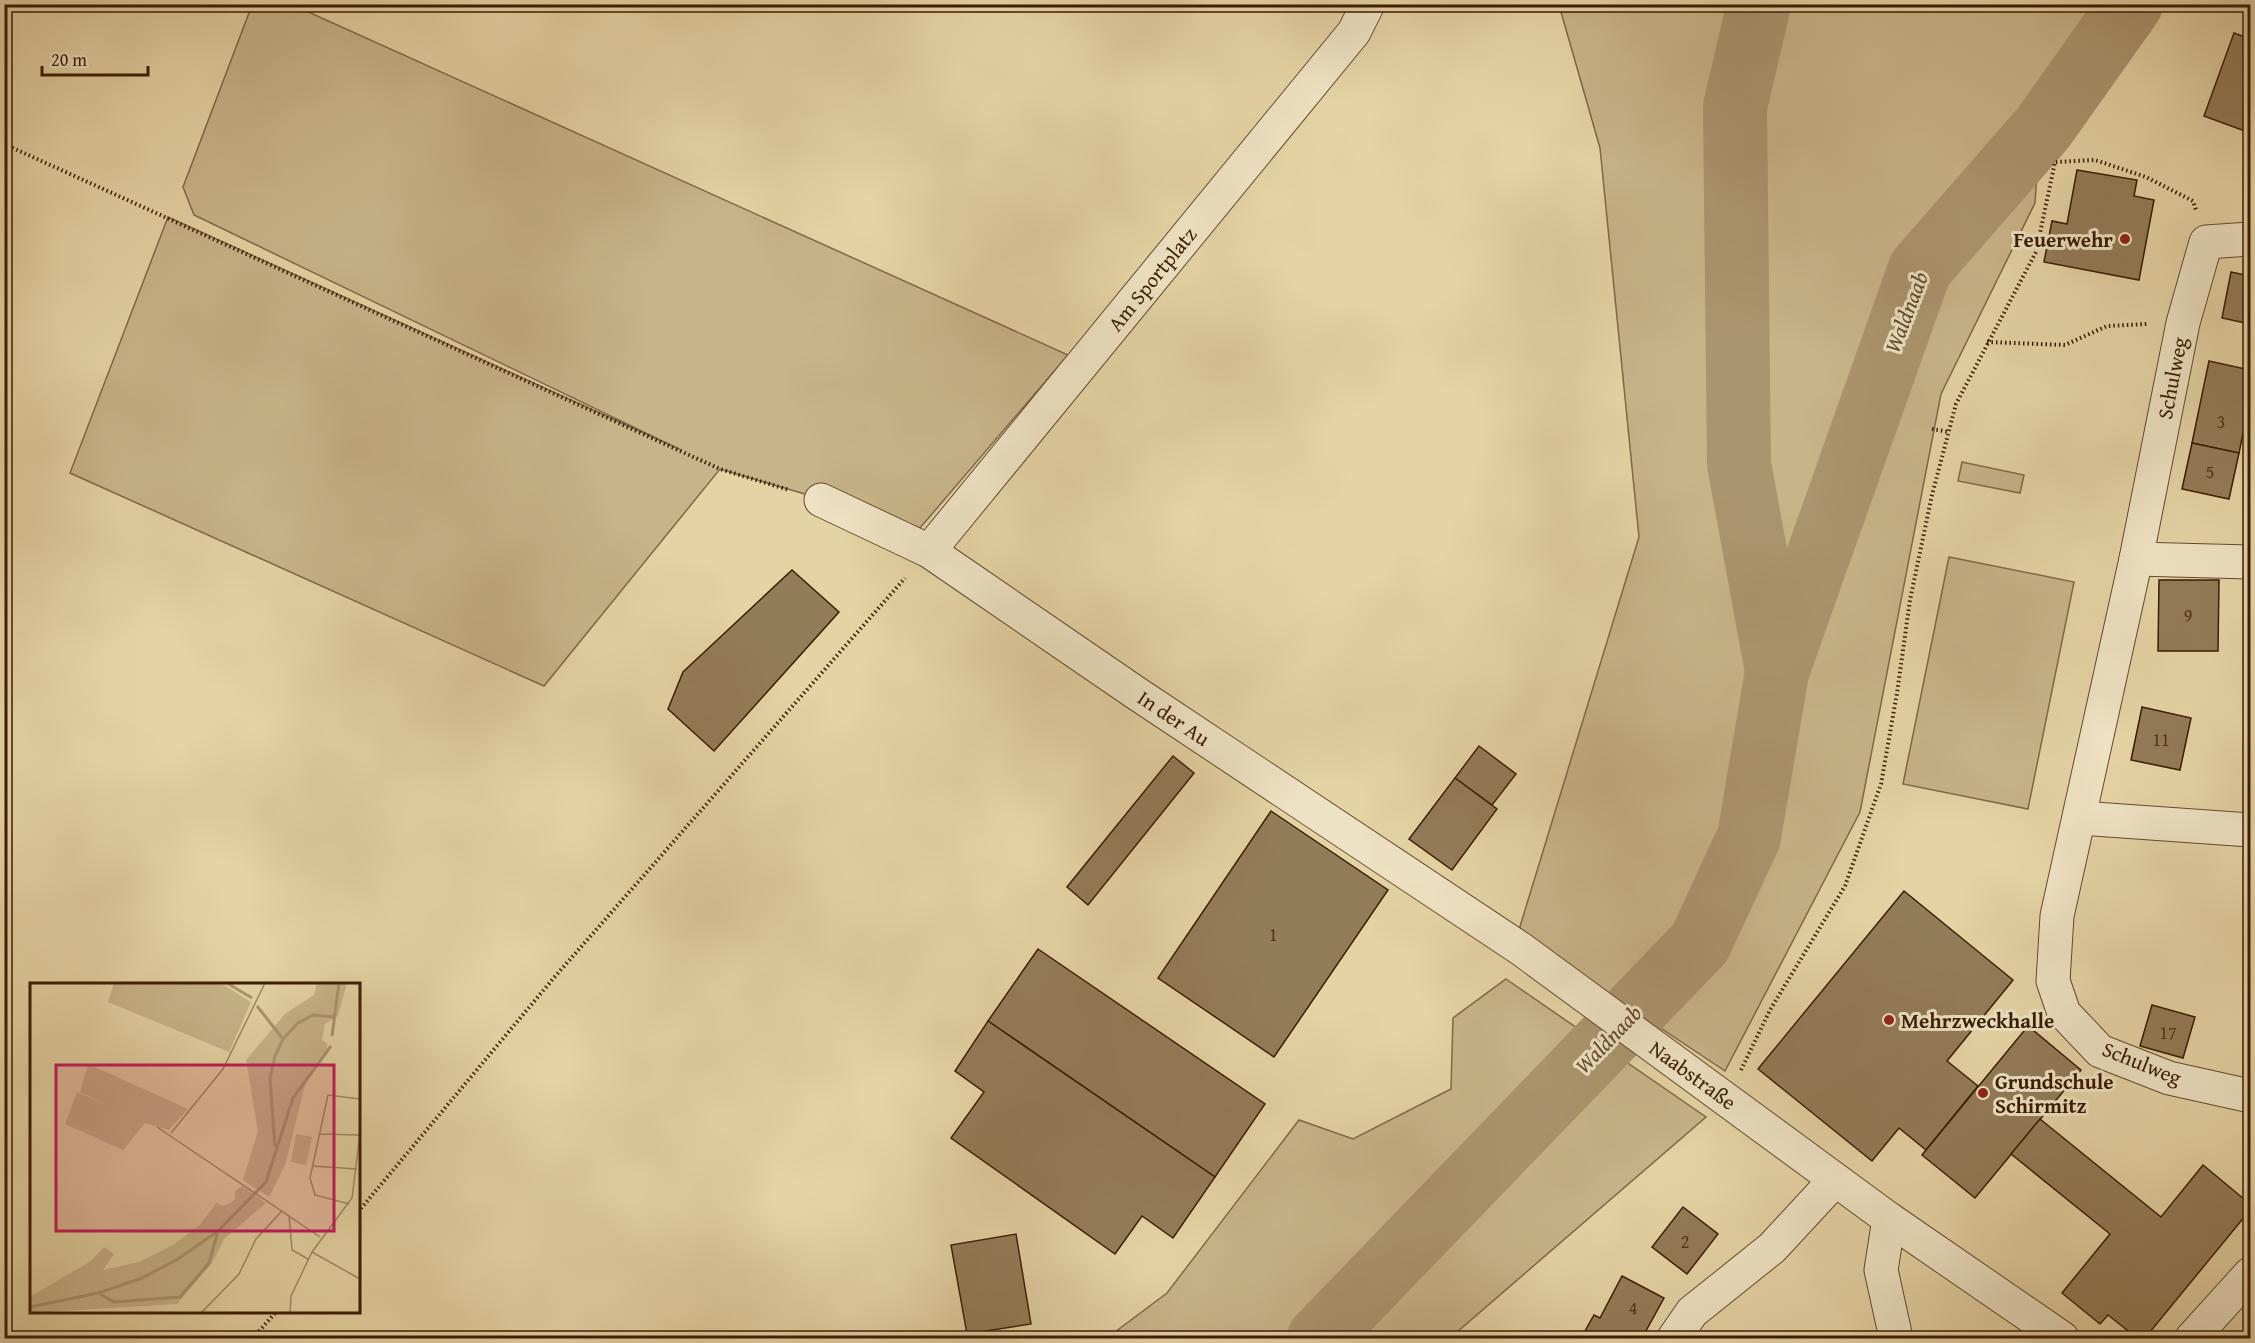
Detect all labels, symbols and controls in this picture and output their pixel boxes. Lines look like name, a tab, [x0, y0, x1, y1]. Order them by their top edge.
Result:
scale bar	[42, 39, 148, 77]
text: 20 m	[51, 46, 87, 73]
street label: Am Sportplatz	[1100, 220, 1204, 338]
place label: Feuerwehr	[2014, 224, 2113, 255]
marker: Feuerwehr	[2118, 232, 2132, 246]
water label: Waldnaab	[1876, 267, 1936, 357]
street label: Schulweg	[2149, 334, 2195, 422]
house number: 3	[2217, 408, 2225, 435]
house number: 5	[2206, 458, 2214, 485]
house number: 9	[2184, 602, 2192, 629]
street label: In der Au	[1132, 682, 1217, 754]
house number: 11	[2152, 726, 2170, 753]
house number: 1	[1269, 921, 1277, 948]
inset map	[30, 983, 360, 1313]
water label: Waldnaab	[1567, 998, 1649, 1080]
place label: Mehrzweckhalle	[1901, 1005, 2054, 1036]
marker: Mehrzweckhalle	[1882, 1013, 1896, 1027]
house number: 17	[2159, 1019, 2177, 1046]
street label: Naabstraße	[1643, 1033, 1743, 1117]
street label: Schulweg	[2098, 1033, 2187, 1093]
place label: Grundschule Schirmitz	[1995, 1066, 2114, 1121]
marker: Grundschule Schirmitz	[1976, 1086, 1990, 1100]
house number: 2	[1681, 1228, 1689, 1255]
house number: 4	[1629, 1294, 1637, 1321]

